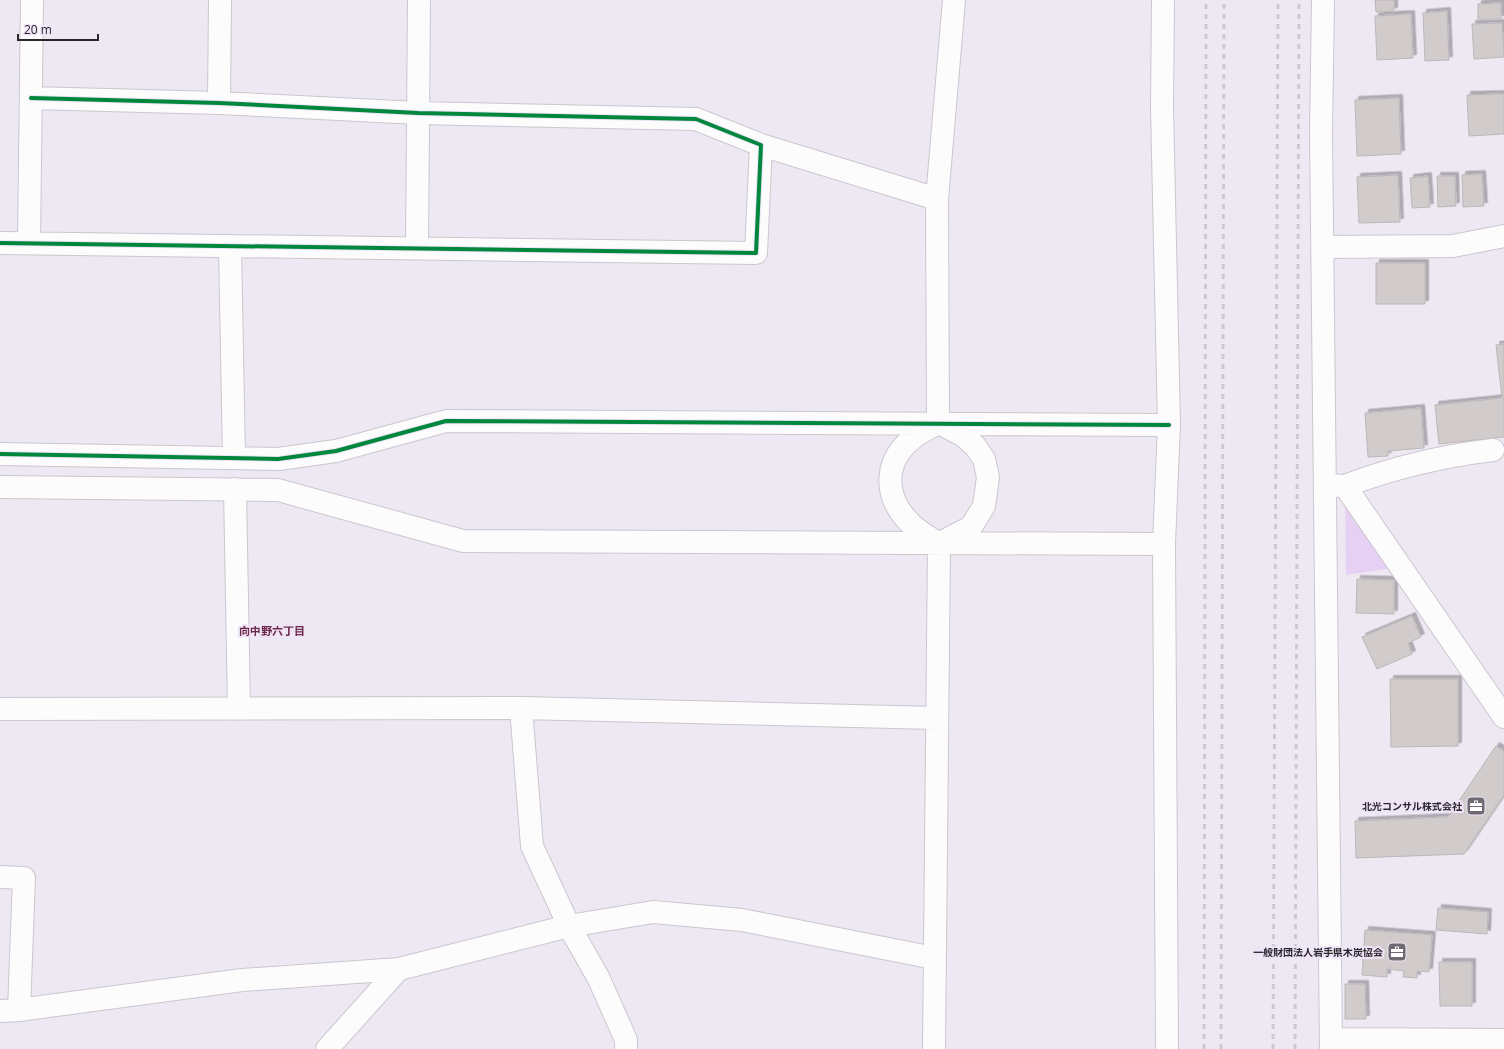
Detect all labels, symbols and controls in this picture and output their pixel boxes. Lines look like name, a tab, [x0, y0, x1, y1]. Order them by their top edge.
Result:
scale bar	[18, 16, 98, 42]
text: 20 m	[24, 21, 52, 38]
district label: 向中野六丁目	[239, 623, 305, 638]
office icon: 北光コンサル株式会社	[1465, 795, 1487, 817]
place label: 北光コンサル株式会社	[1362, 799, 1463, 813]
office icon: 一般財団法人岩手県木炭協会	[1386, 941, 1408, 963]
place label: 一般財団法人岩手県木炭協会	[1253, 945, 1383, 959]

